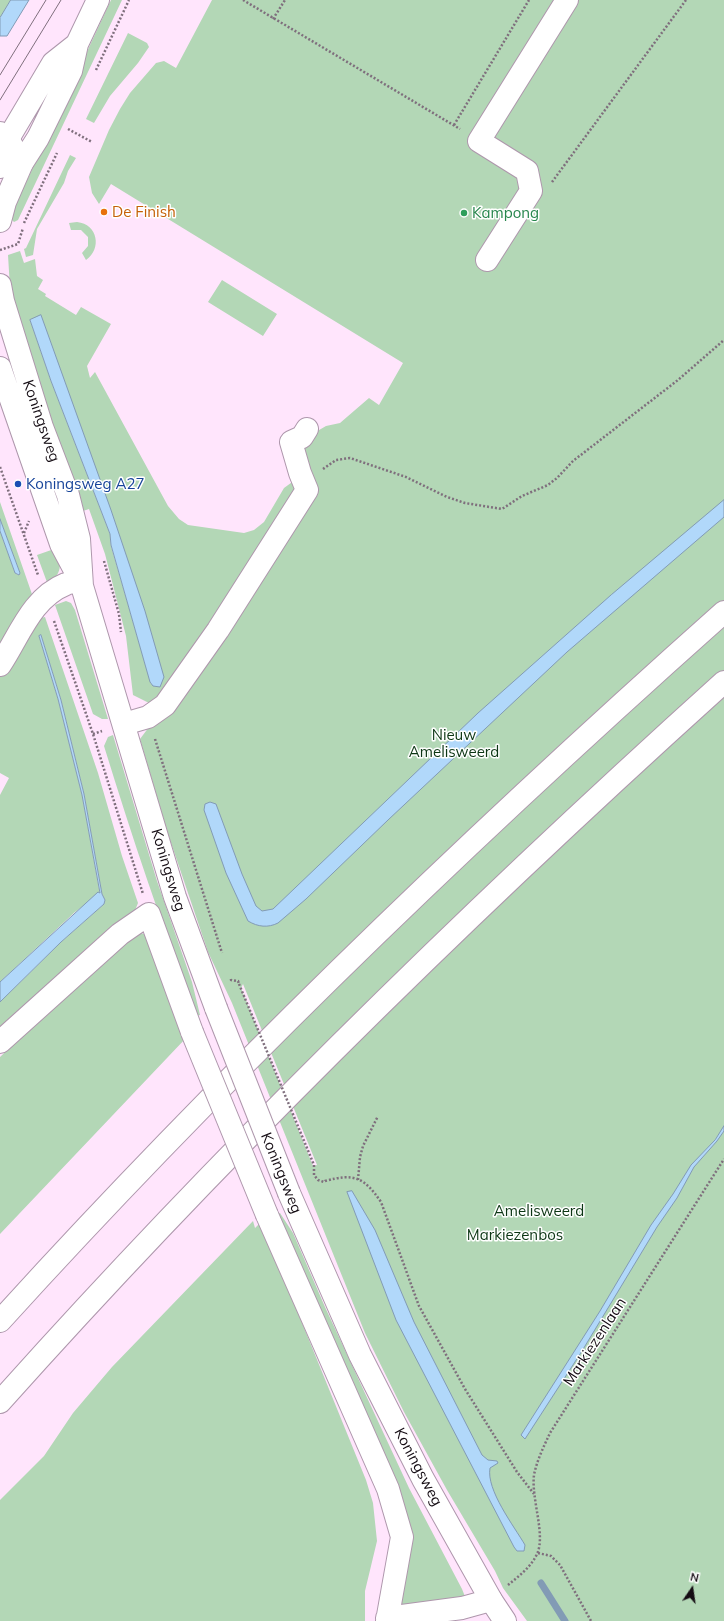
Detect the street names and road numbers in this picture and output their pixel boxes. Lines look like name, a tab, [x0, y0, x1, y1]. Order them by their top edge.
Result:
street label: Koningsweg	[19, 378, 63, 464]
street label: Koningsweg	[147, 826, 189, 914]
street label: Koningsweg	[257, 1130, 305, 1216]
street label: Markiezenlaan	[560, 1294, 630, 1390]
street label: Koningsweg	[390, 1425, 446, 1509]

